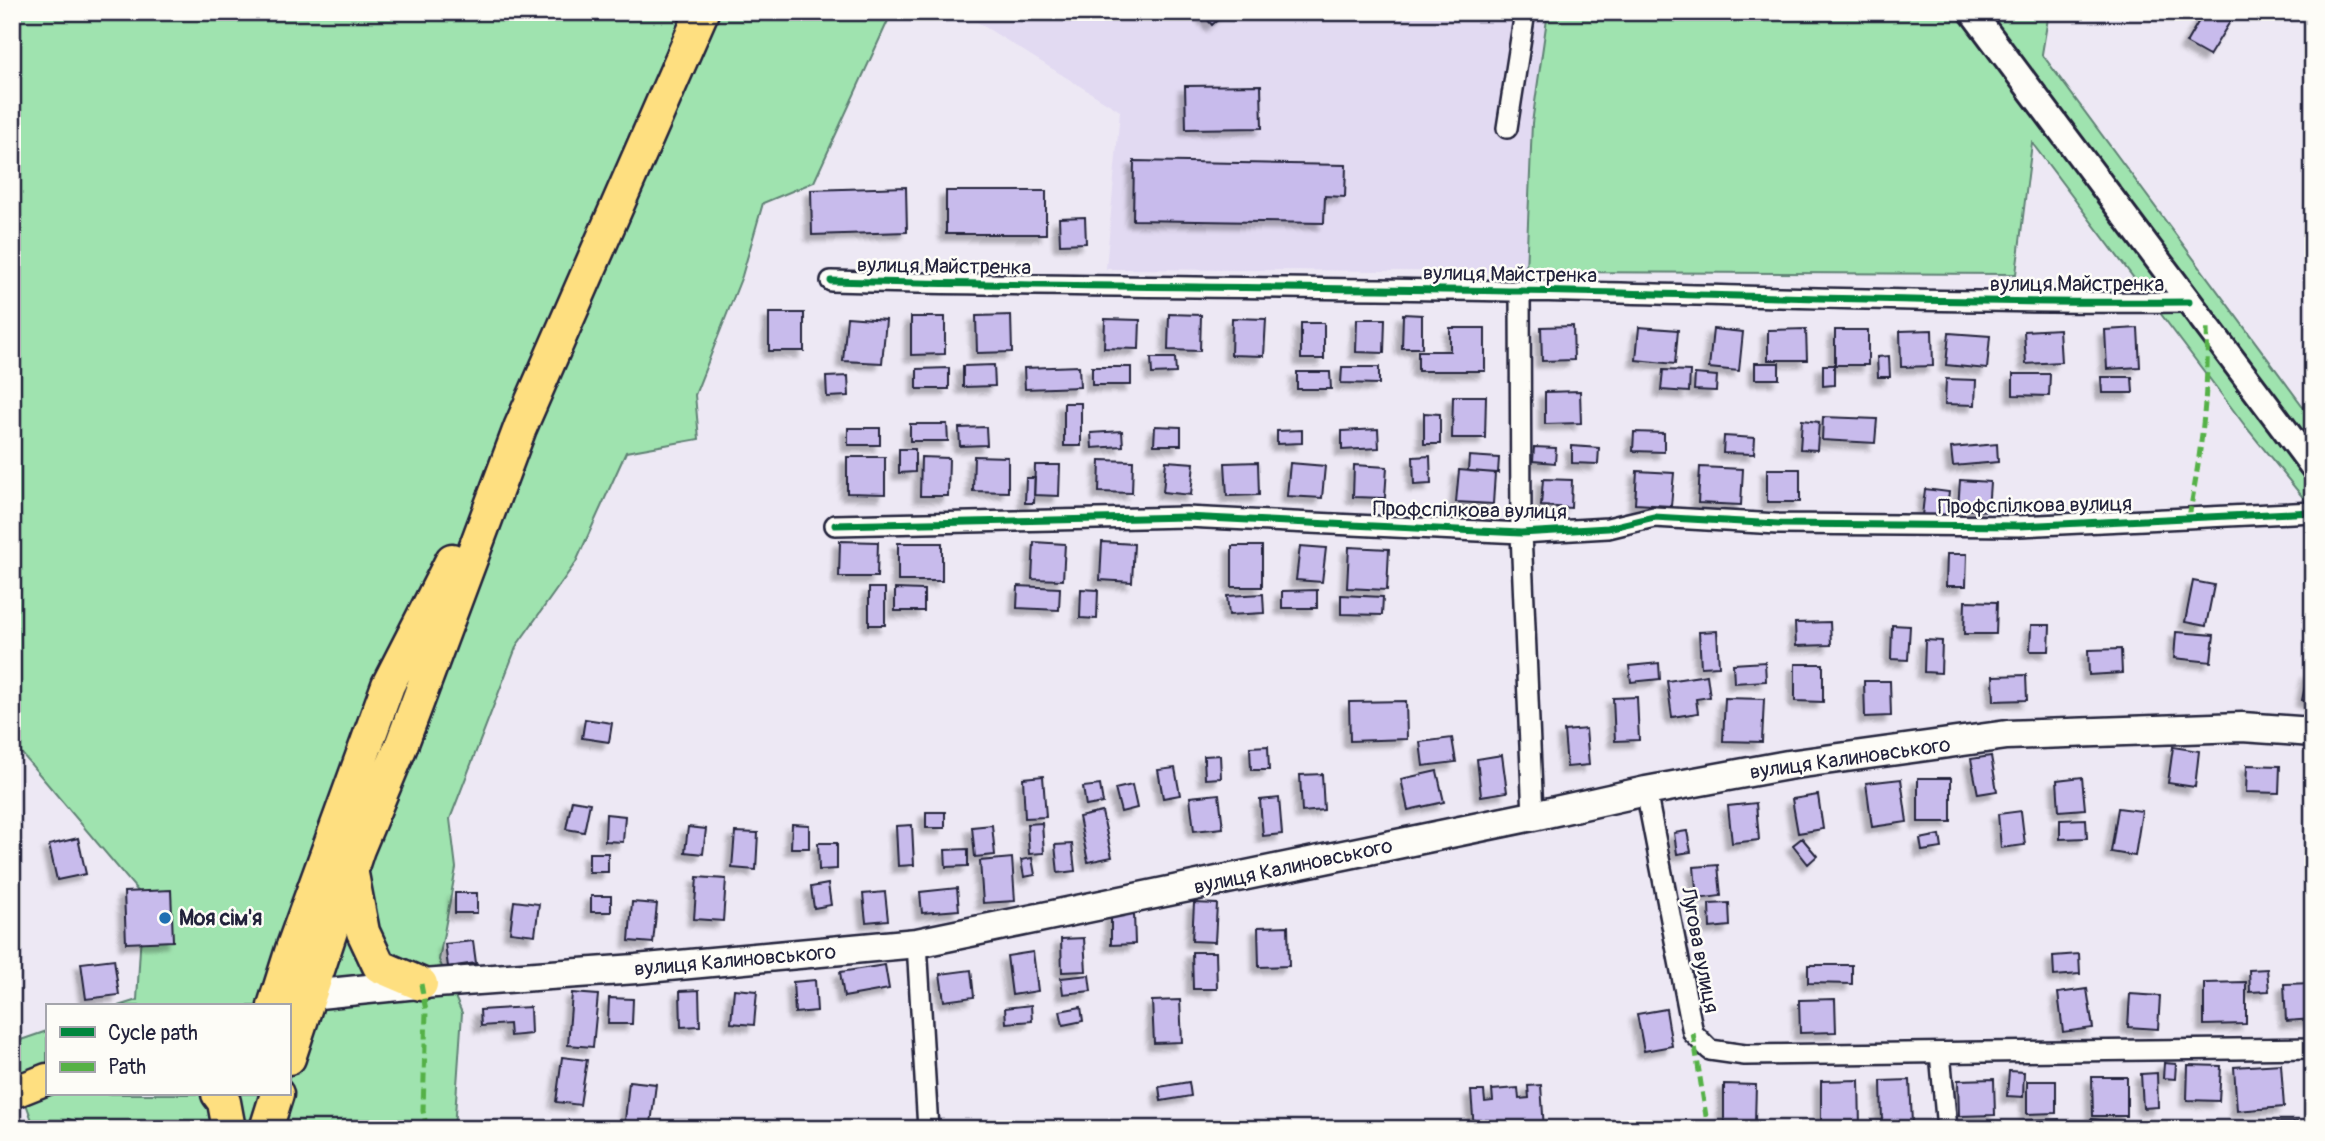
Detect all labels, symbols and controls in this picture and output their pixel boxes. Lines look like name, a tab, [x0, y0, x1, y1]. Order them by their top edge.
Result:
street label: вулиця Майстренка	[857, 251, 1031, 282]
street label: вулиця Майстренка	[1423, 259, 1597, 290]
street label: вулиця Майстренка	[1990, 271, 2164, 298]
street label: Профспілкова вулиця	[1938, 490, 2132, 521]
street label: Профспілкова вулиця	[1373, 495, 1567, 526]
street label: вулиця Калиновського	[1748, 731, 1952, 786]
street label: вулиця Калиновського	[1191, 832, 1395, 901]
street label: Лугова вулиця	[1674, 884, 1725, 1015]
place label: Моя сім'я	[179, 905, 262, 932]
marker: Моя сім'я	[157, 910, 173, 926]
street label: вулиця Калиновського	[633, 938, 837, 983]
legend	[46, 1004, 290, 1096]
text: Cycle path	[108, 1020, 198, 1047]
text: Path	[108, 1054, 146, 1081]

